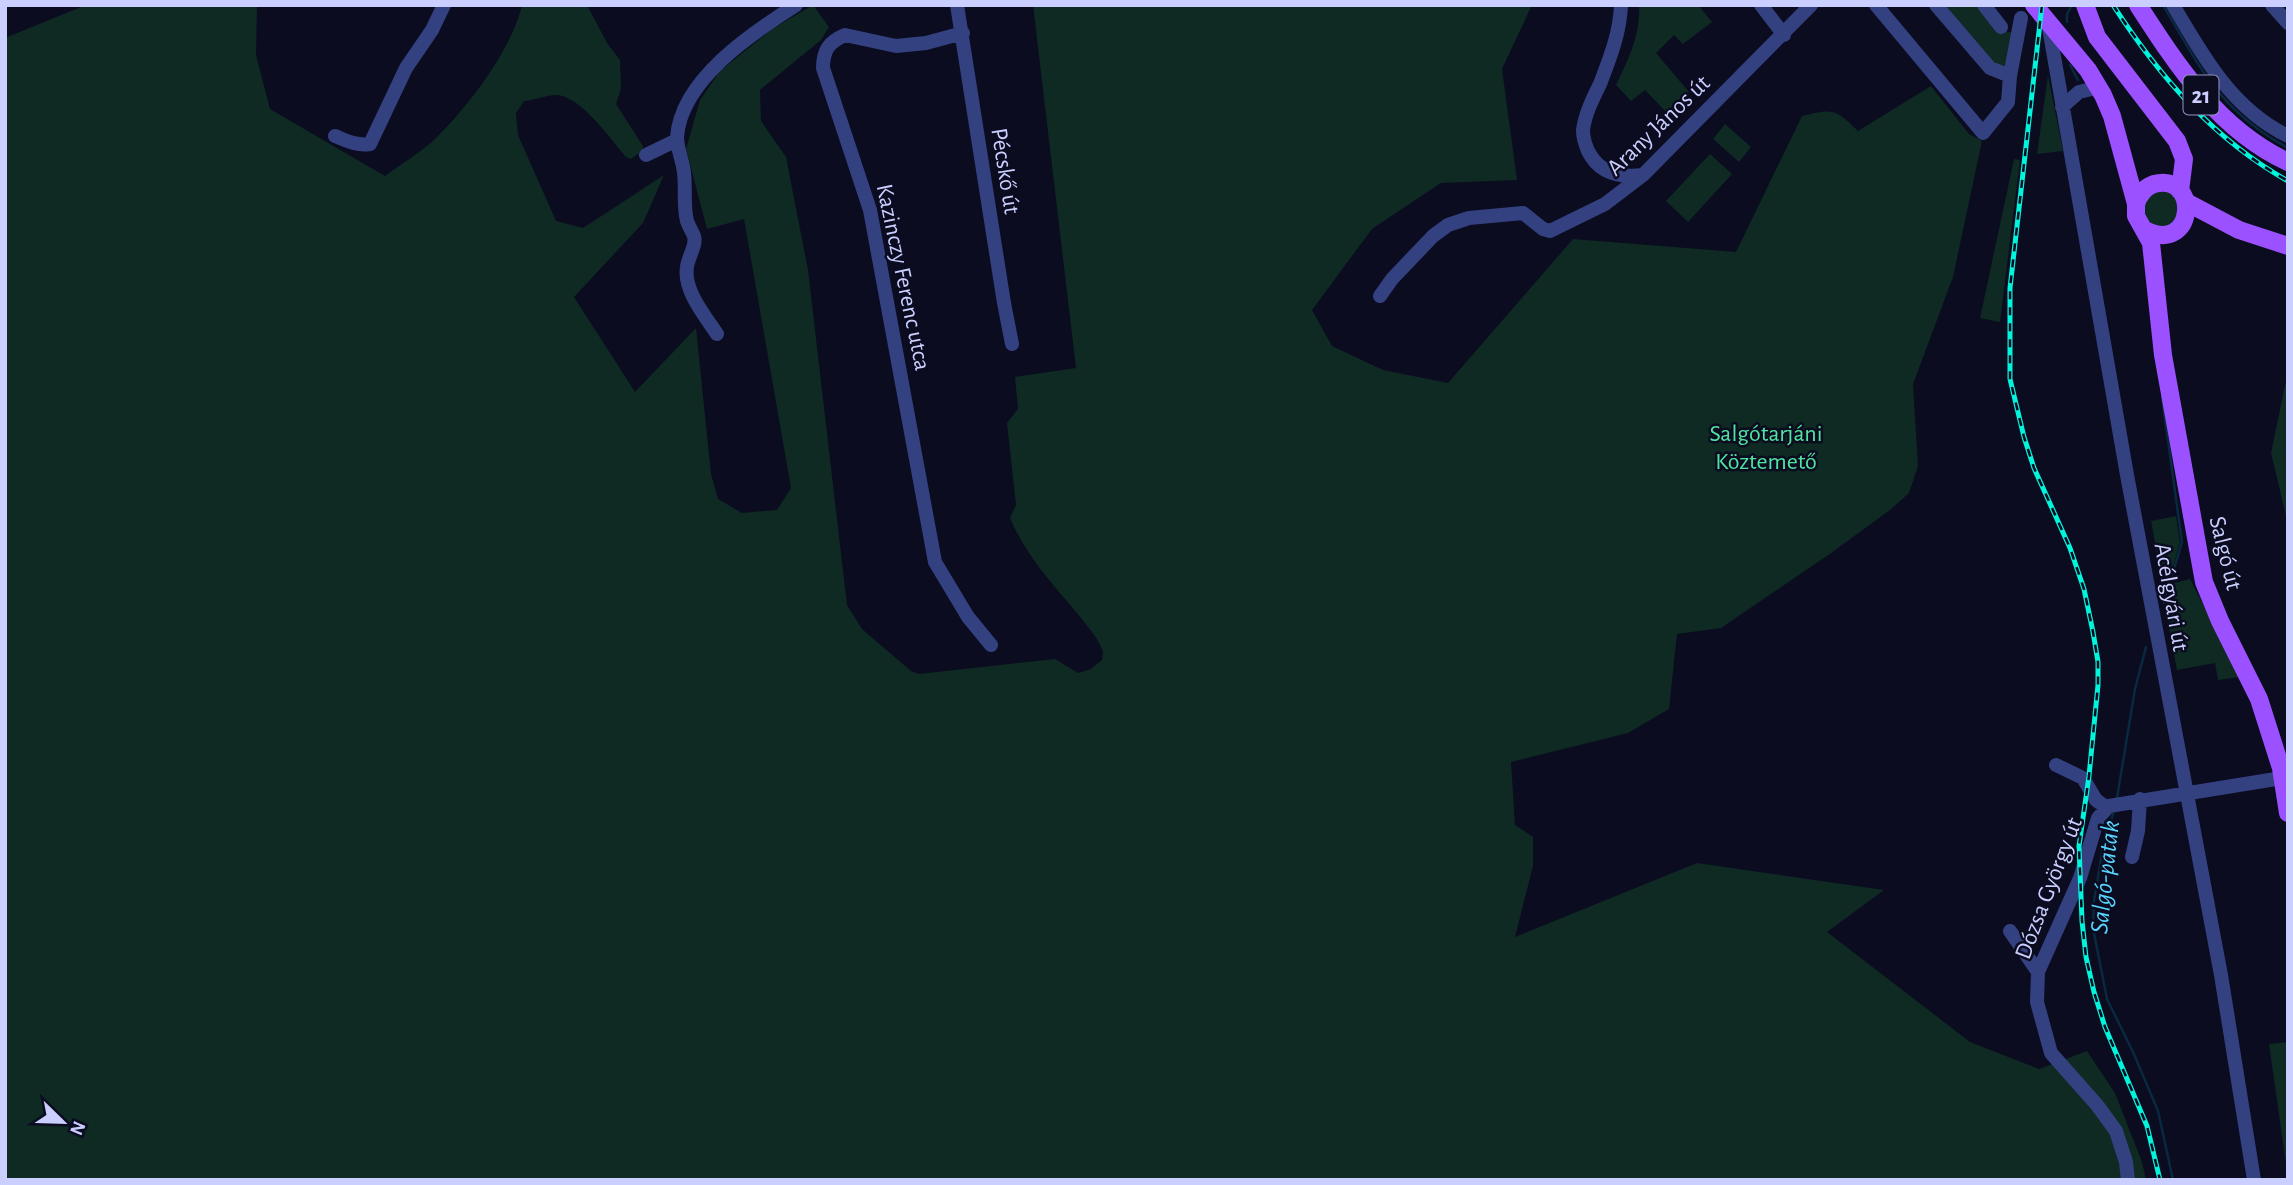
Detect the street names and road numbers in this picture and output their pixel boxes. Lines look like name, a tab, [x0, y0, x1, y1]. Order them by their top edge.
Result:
street label: Arany János út	[1603, 71, 1715, 180]
road number: 21	[2184, 76, 2218, 114]
street label: Pécskő út	[986, 126, 1024, 216]
street label: Kazinczy Ferenc utca	[872, 182, 935, 373]
street label: Salgó út	[2204, 514, 2246, 593]
street label: Acélgyári út	[2150, 541, 2192, 654]
street label: Dózsa György út	[2011, 814, 2087, 963]

